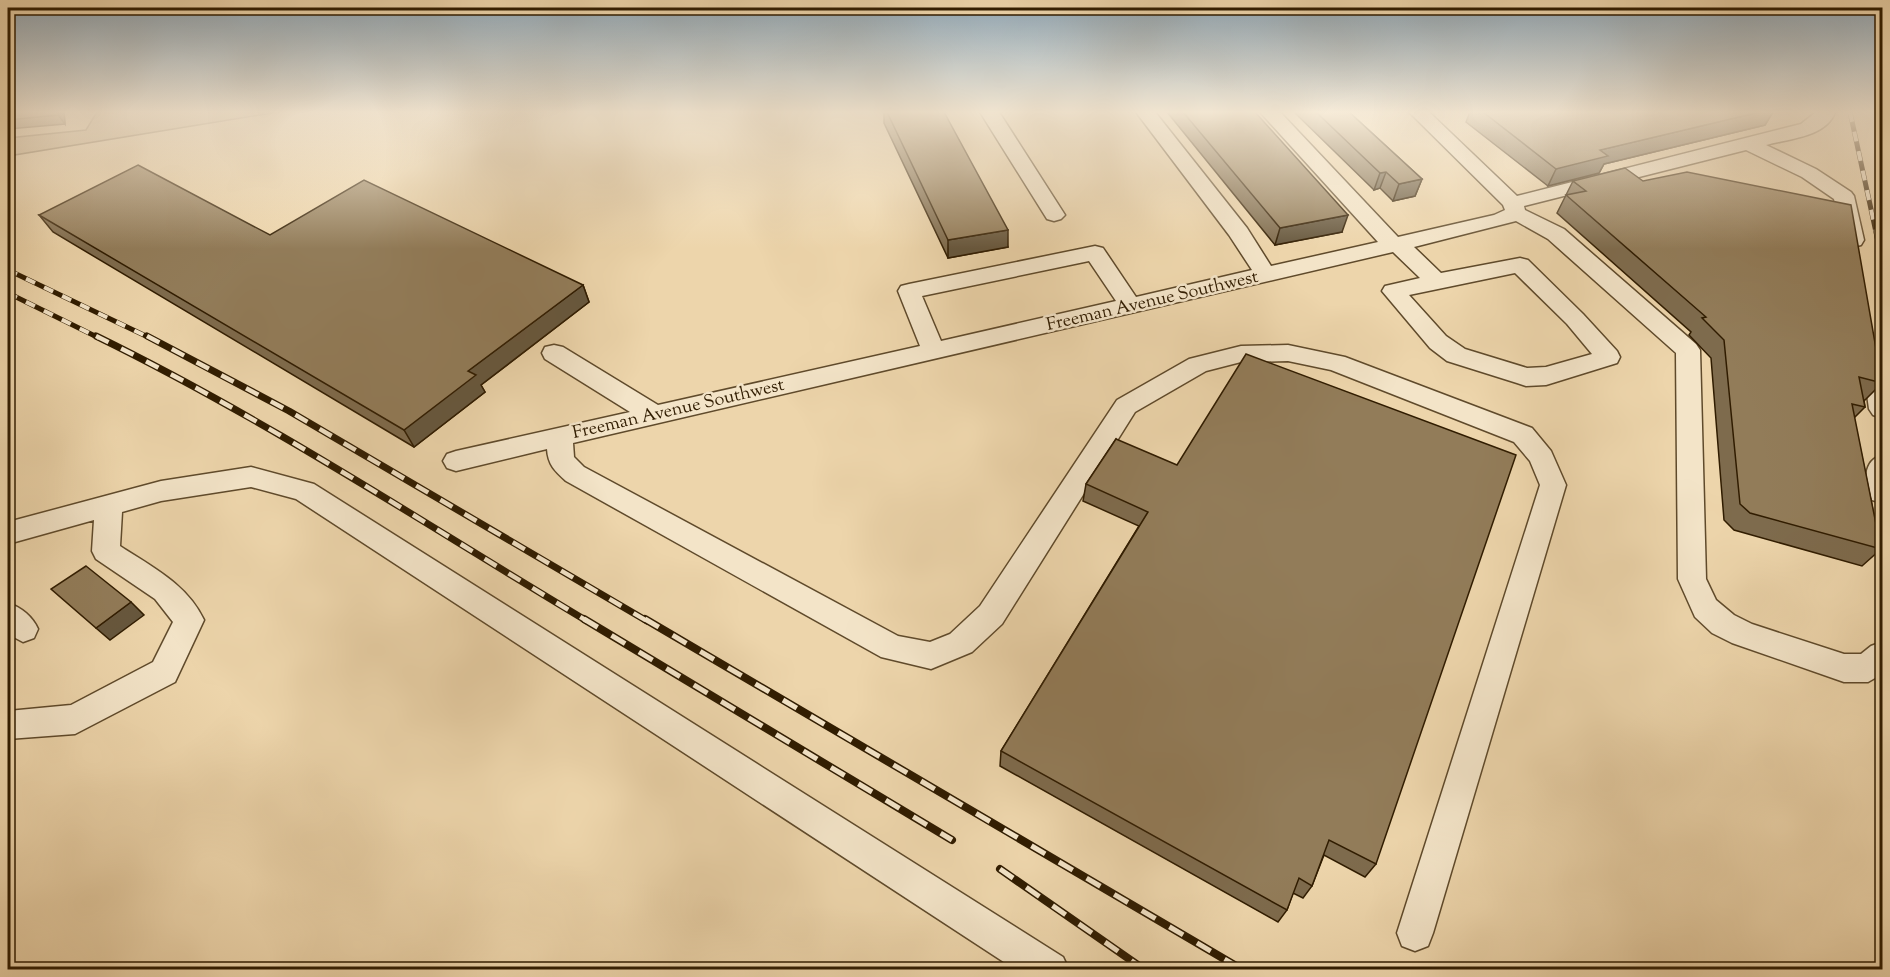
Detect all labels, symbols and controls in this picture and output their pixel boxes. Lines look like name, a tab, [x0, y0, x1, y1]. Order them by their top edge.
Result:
street label: Freeman Avenue Southwest	[1044, 265, 1261, 339]
street label: Freeman Avenue Southwest	[570, 373, 787, 447]

